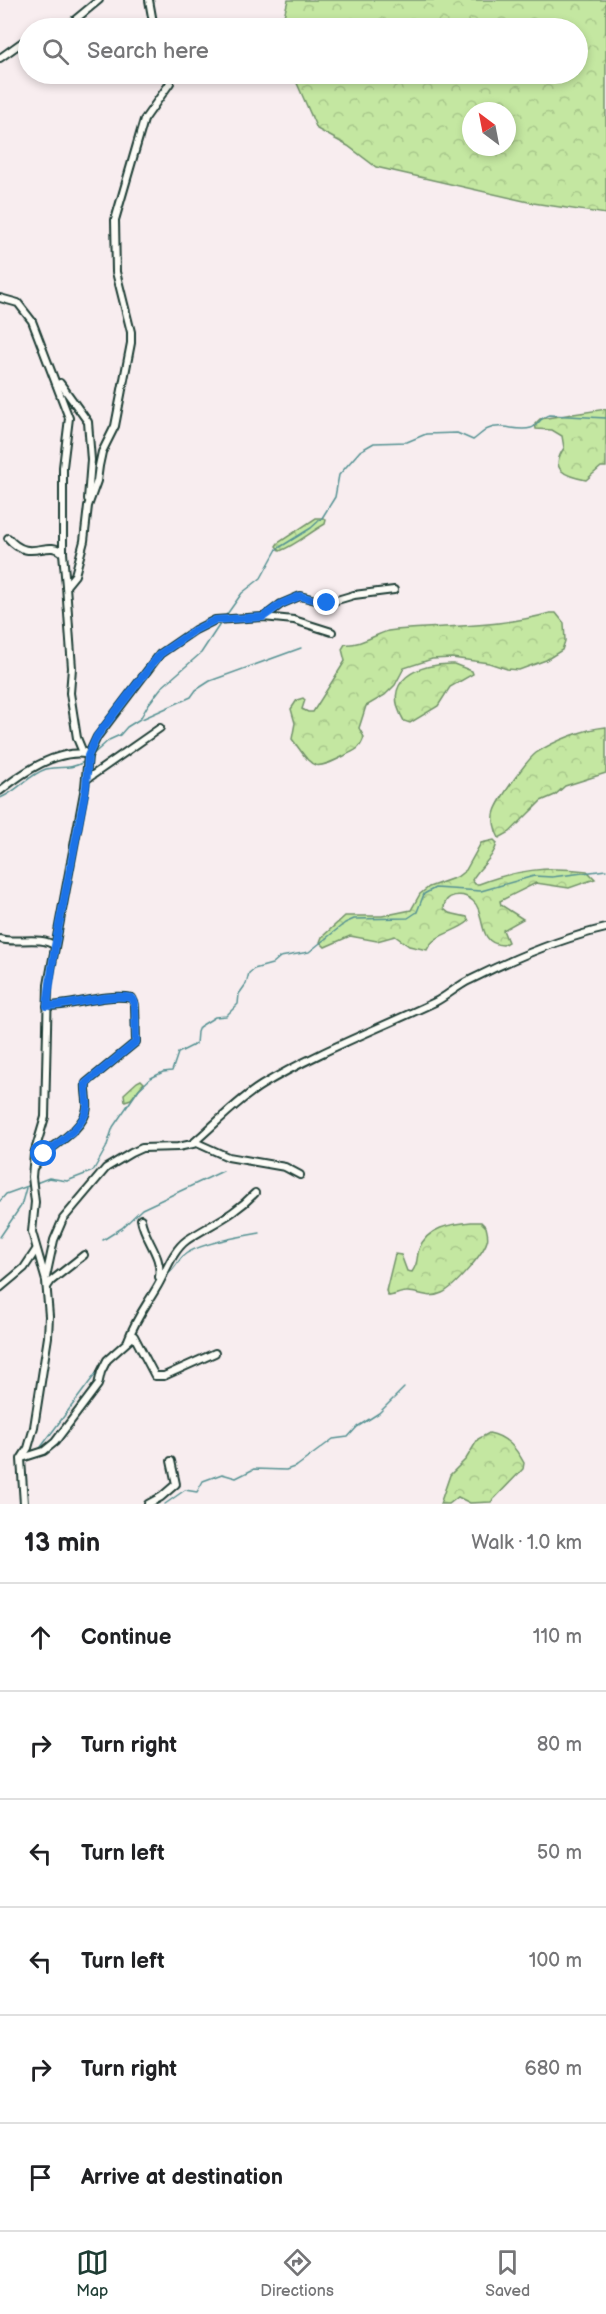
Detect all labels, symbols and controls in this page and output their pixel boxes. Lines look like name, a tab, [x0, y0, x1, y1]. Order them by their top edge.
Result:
search box	[18, 18, 588, 84]
icon: search	[39, 35, 72, 68]
text: Search here	[87, 38, 209, 65]
north arrow	[462, 102, 516, 156]
route end	[313, 589, 339, 615]
route start	[30, 1140, 56, 1166]
text: 13 min	[24, 1528, 100, 1559]
text: Walk · 1.0 km	[471, 1531, 582, 1555]
icon: ahead	[24, 1621, 57, 1654]
text: Continue	[81, 1624, 171, 1651]
text: 110 m	[533, 1625, 582, 1649]
icon: right	[24, 1729, 57, 1762]
text: Turn right	[81, 1732, 177, 1759]
text: 80 m	[537, 1733, 582, 1757]
icon: left	[24, 1837, 57, 1870]
text: Turn left	[81, 1840, 165, 1867]
text: 50 m	[537, 1841, 582, 1865]
icon: left	[24, 1945, 57, 1978]
text: Turn left	[81, 1948, 165, 1975]
text: 100 m	[529, 1949, 582, 1973]
icon: right	[24, 2053, 57, 2086]
text: Turn right	[81, 2056, 177, 2083]
text: 680 m	[524, 2057, 582, 2081]
icon: arrive	[24, 2161, 57, 2194]
text: Arrive at destination	[81, 2164, 283, 2191]
tab: Map	[76, 2246, 109, 2301]
tab: Directions	[260, 2246, 334, 2301]
tab: Saved	[485, 2246, 530, 2301]

